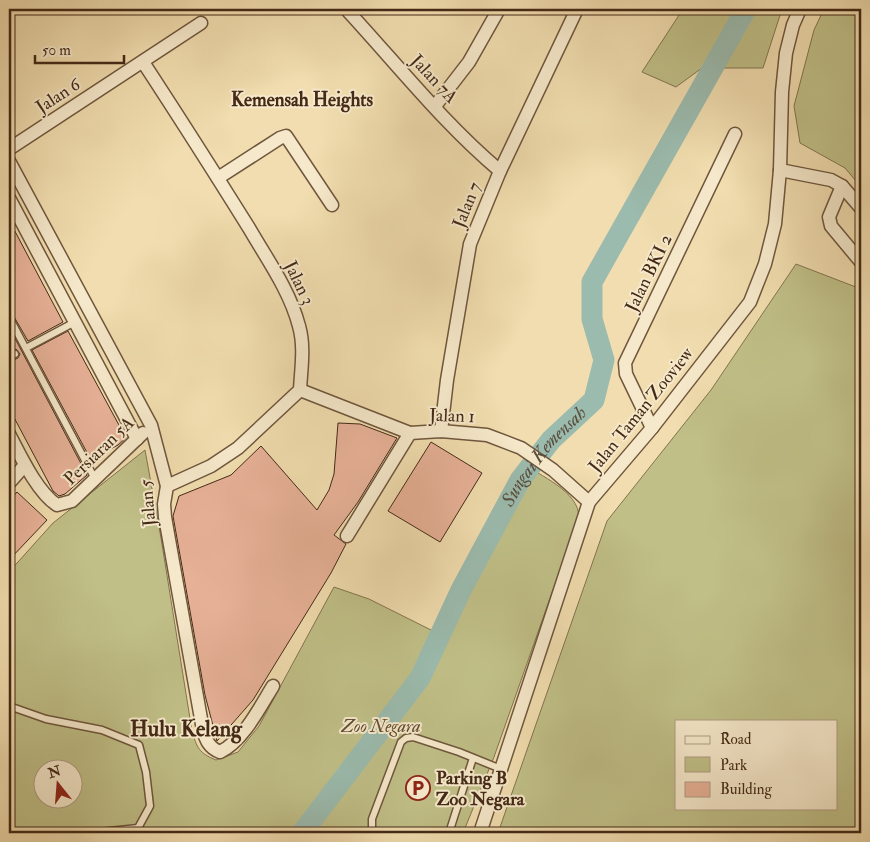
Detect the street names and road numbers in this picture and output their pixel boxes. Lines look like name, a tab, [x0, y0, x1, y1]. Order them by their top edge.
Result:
street label: Jalan 7A	[405, 49, 463, 109]
street label: Jalan 6	[31, 73, 85, 119]
street label: Jalan 7	[447, 179, 487, 232]
street label: Jalan BKI 2	[620, 230, 678, 317]
street label: Jalan 3	[278, 256, 319, 309]
street label: Jalan Taman Zooview	[583, 342, 699, 478]
street label: Jalan 1	[428, 404, 475, 428]
street label: Persiaran 5A	[59, 411, 139, 490]
street label: Jalan 5	[134, 478, 162, 529]

